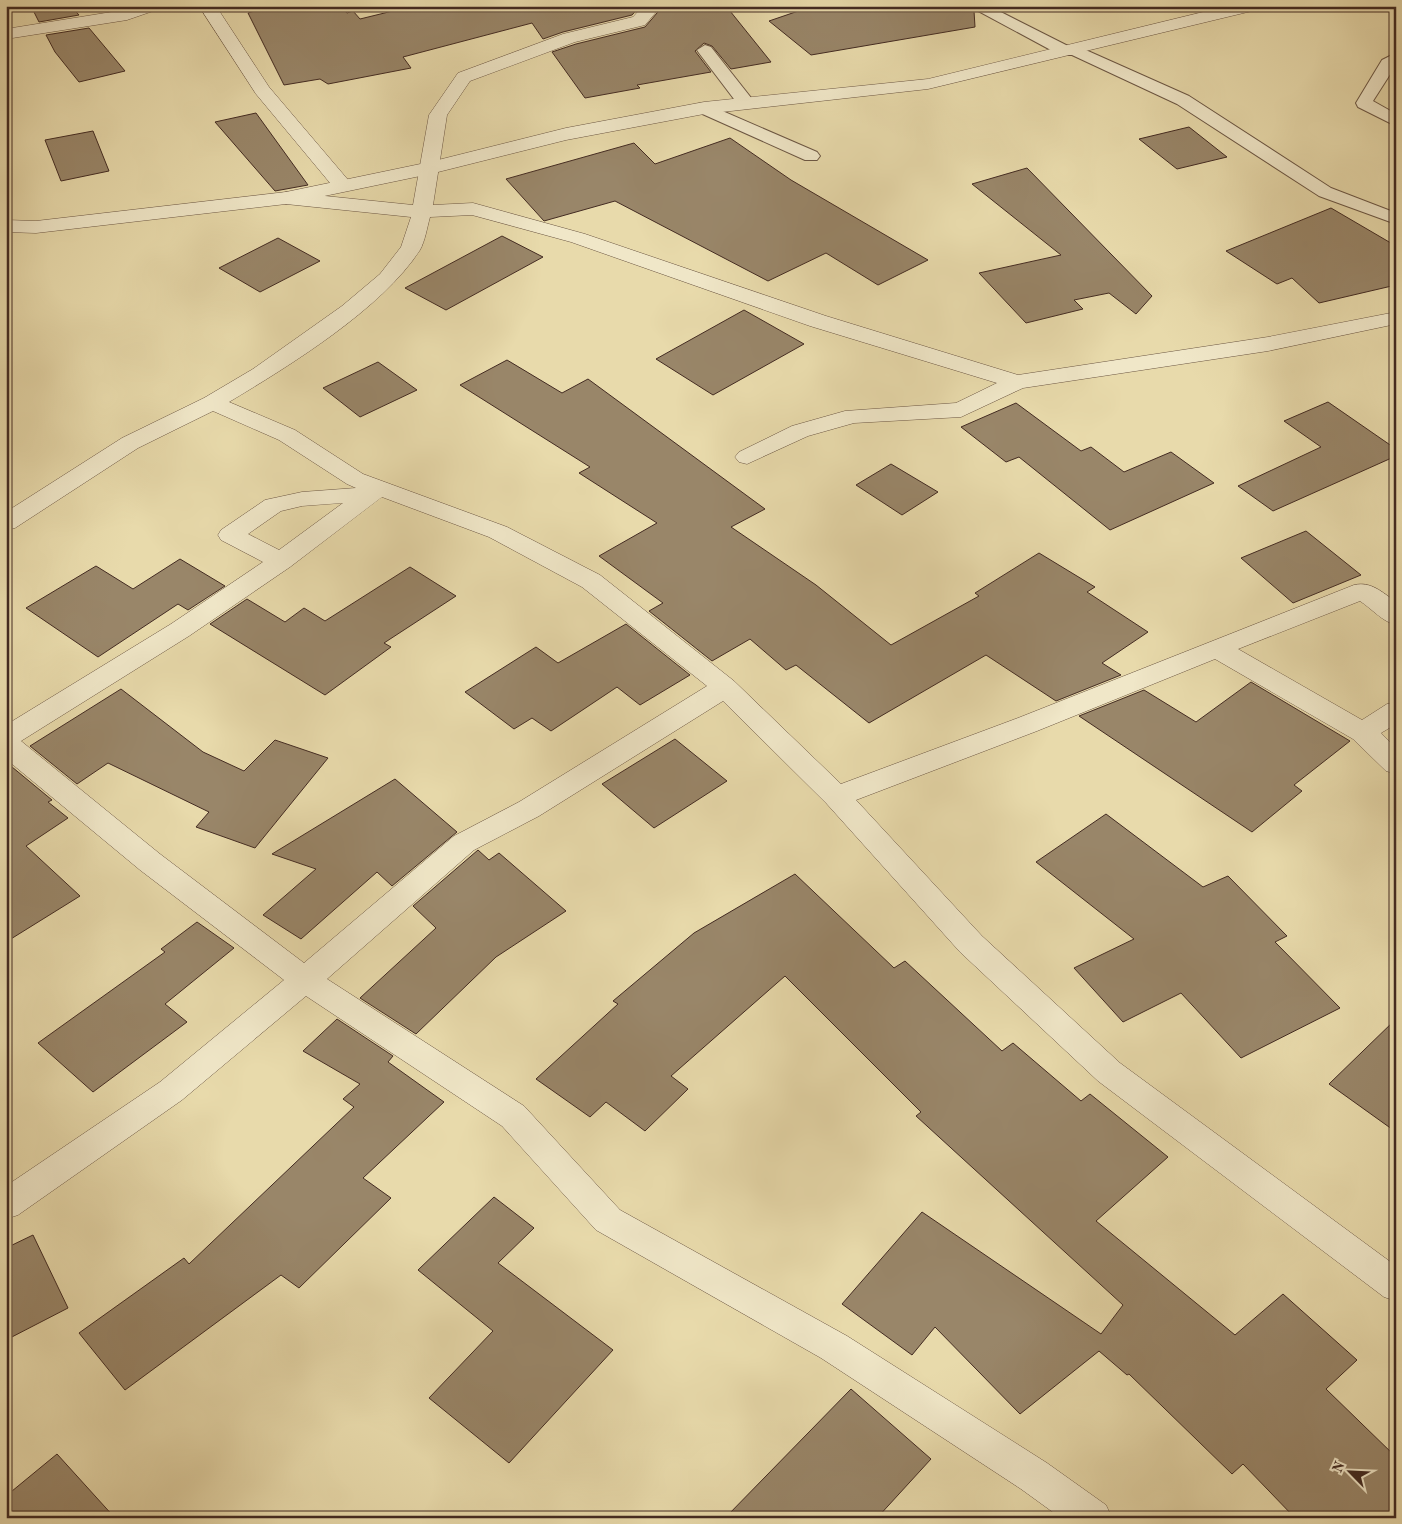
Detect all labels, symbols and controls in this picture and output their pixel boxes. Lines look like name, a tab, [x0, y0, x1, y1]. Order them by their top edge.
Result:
north arrow	[1324, 1446, 1374, 1496]
text: N	[1330, 1459, 1348, 1475]

